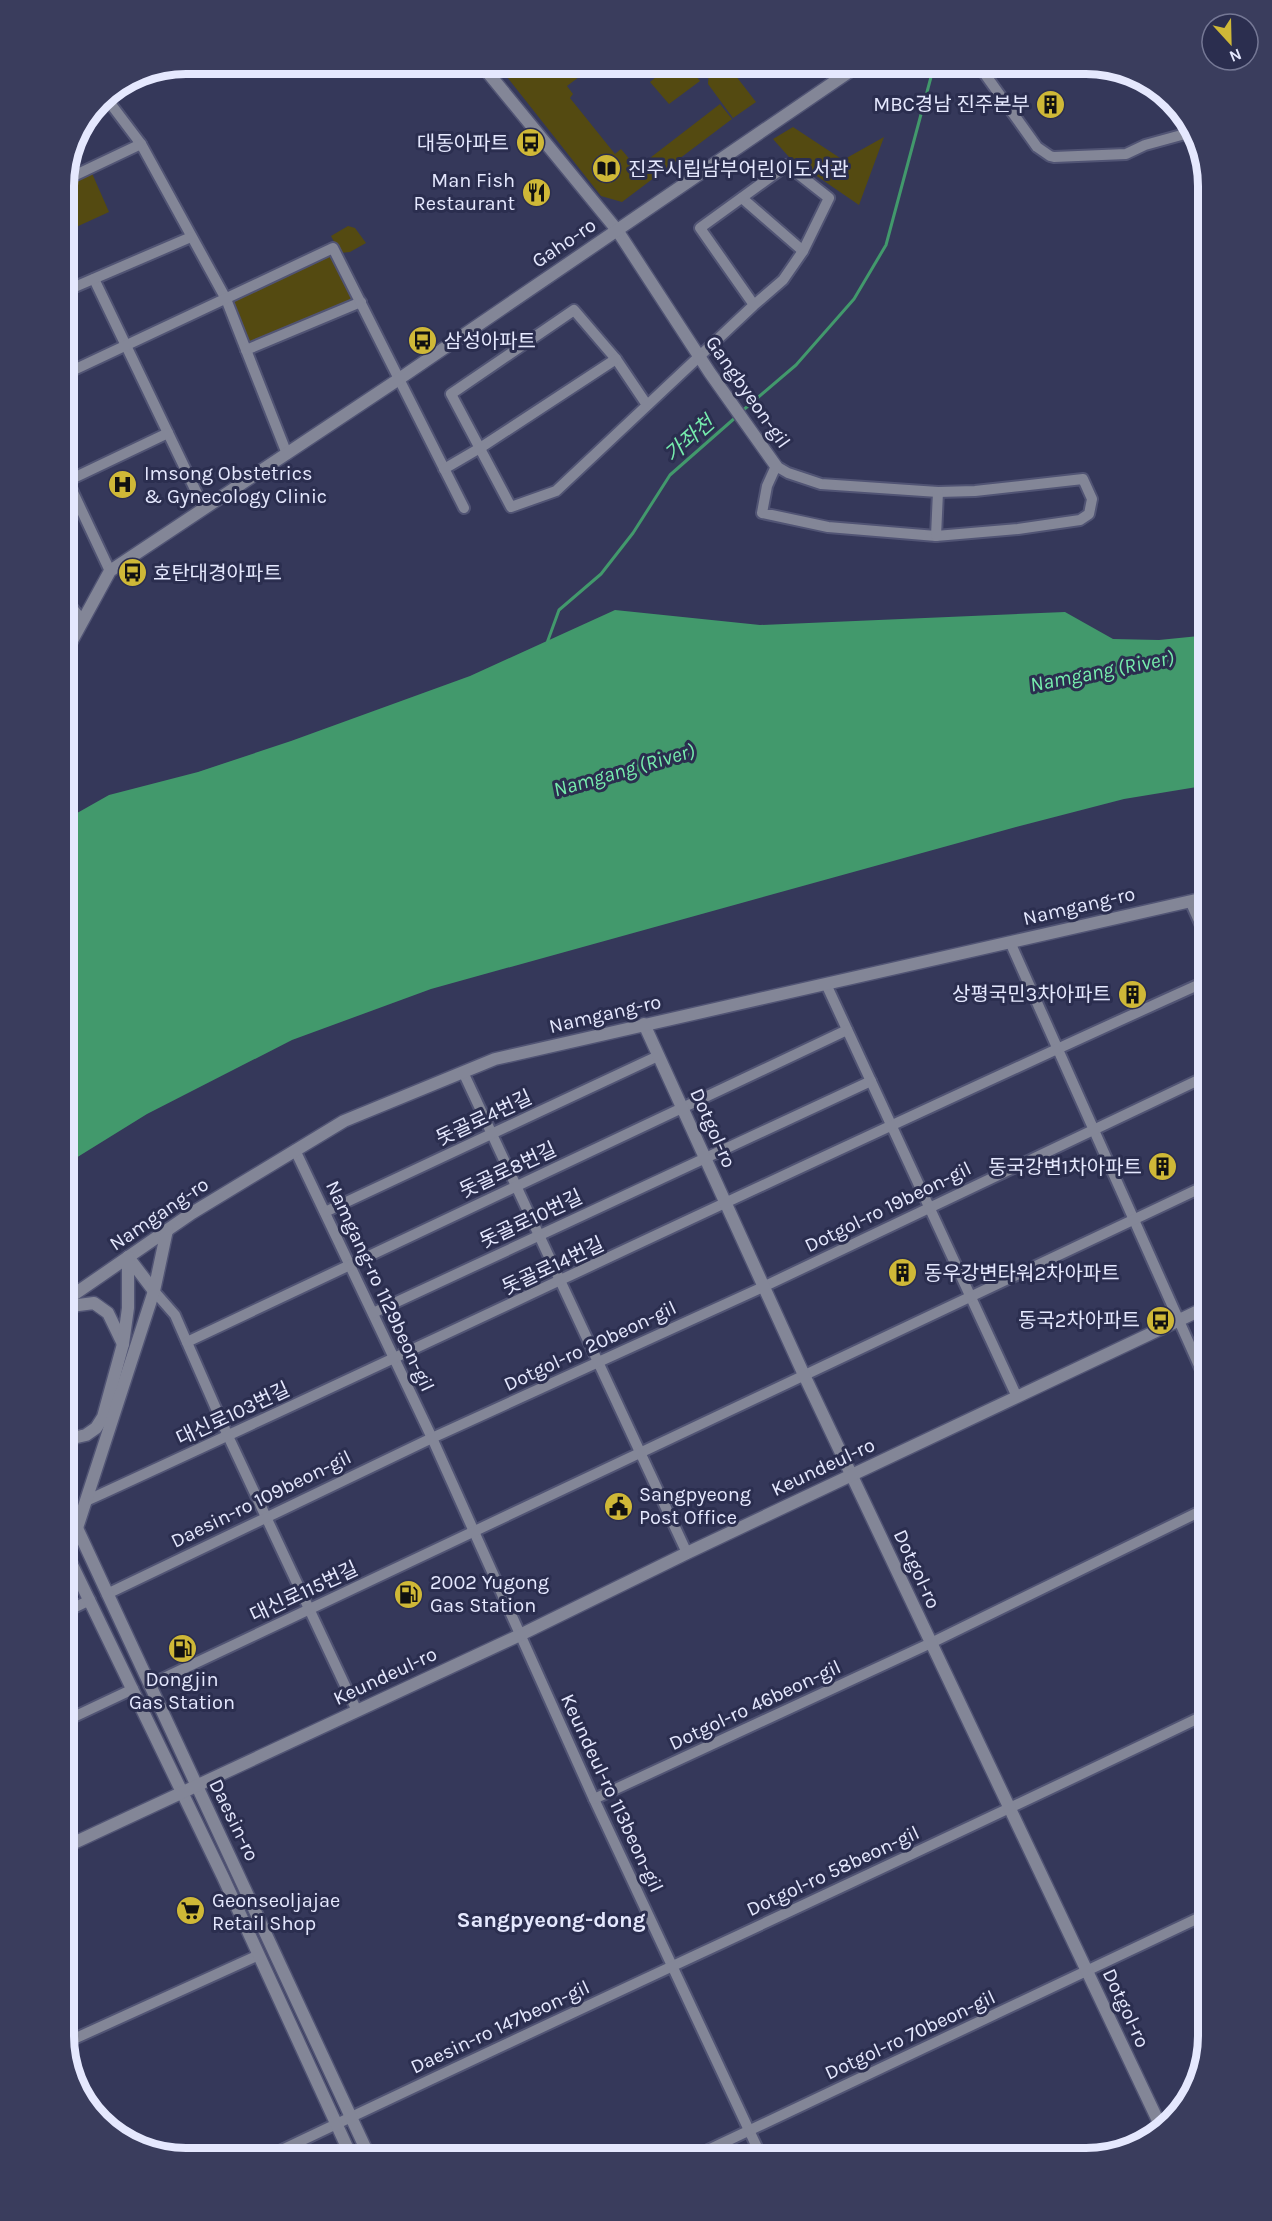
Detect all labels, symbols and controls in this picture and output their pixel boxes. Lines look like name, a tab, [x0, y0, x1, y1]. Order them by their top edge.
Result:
north arrow	[1200, 12, 1260, 72]
text: N	[1227, 44, 1244, 66]
building icon: MBC경남 진주본부	[1035, 88, 1067, 120]
place label: MBC경남 진주본부	[873, 93, 1030, 116]
bus stop icon: 대동아파트	[514, 127, 546, 159]
place label: 대동아파트	[417, 132, 509, 155]
library icon: 진주시립남부어린이도서관	[591, 153, 623, 185]
place label: 진주시립남부어린이도서관	[628, 158, 849, 181]
place label: Man Fish Restaurant	[414, 169, 515, 215]
restaurant icon: Man Fish Restaurant	[520, 176, 552, 208]
street label: Gaho-ro	[528, 213, 600, 273]
bus stop icon: 삼성아파트	[407, 325, 439, 357]
place label: 삼성아파트	[444, 330, 536, 353]
street label: Gangbyeon-gil	[701, 332, 795, 452]
water label: 가좌천	[659, 409, 721, 467]
place label: Imsong Obstetrics & Gynecology Clinic	[144, 462, 327, 508]
hospital icon: Imsong Obstetrics & Gynecology Clinic	[107, 469, 139, 501]
bus stop icon: 호탄대경아파트	[116, 557, 148, 589]
place label: 호탄대경아파트	[153, 562, 282, 585]
water label: Namgang (River)	[1028, 645, 1176, 697]
water label: Namgang (River)	[550, 738, 698, 802]
street label: Namgang-ro	[1021, 882, 1137, 930]
building icon: 상평국민3차아파트	[1116, 978, 1148, 1010]
place label: 상평국민3차아파트	[952, 983, 1111, 1006]
street label: Namgang-ro	[547, 990, 663, 1038]
street label: Dotgol-ro	[685, 1085, 741, 1171]
street label: 돗골로4번길	[432, 1086, 536, 1150]
street label: 돗골로8번길	[456, 1138, 560, 1202]
building icon: 동국강변1차아파트	[1147, 1151, 1179, 1183]
place label: 동국강변1차아파트	[988, 1156, 1142, 1179]
street label: Dotgol-ro 19beon-gil	[801, 1157, 975, 1257]
street label: Namgang-ro	[105, 1173, 213, 1255]
street label: Namgang-ro 1129beon-gil	[321, 1177, 439, 1395]
street label: 돗골로10번길	[476, 1185, 586, 1253]
street label: 돗골로14번길	[498, 1232, 608, 1300]
building icon: 동우강변타워2차아파트	[887, 1257, 919, 1289]
place label: 동우강변타워2차아파트	[924, 1262, 1120, 1285]
street label: Dotgol-ro 20beon-gil	[500, 1296, 680, 1396]
bus stop icon: 동국2차아파트	[1145, 1304, 1177, 1336]
place label: 동국2차아파트	[1018, 1309, 1140, 1332]
street label: 대신로103번길	[173, 1378, 293, 1450]
street label: Keundeul-ro	[768, 1433, 878, 1501]
street label: Daesin-ro 109beon-gil	[167, 1445, 355, 1553]
place label: Sangpyeong Post Office	[639, 1483, 751, 1529]
public building icon: Sangpyeong Post Office	[602, 1490, 634, 1522]
street label: Dotgol-ro	[889, 1526, 945, 1612]
street label: 대신로115번길	[246, 1557, 362, 1627]
place label: 2002 Yugong Gas Station	[430, 1571, 549, 1617]
fuel station icon: 2002 Yugong Gas Station	[393, 1578, 425, 1610]
fuel station icon: Dongjin Gas Station	[166, 1633, 198, 1665]
street label: Keundeul-ro	[330, 1642, 440, 1710]
street label: Dotgol-ro 46beon-gil	[665, 1655, 845, 1755]
place label: Dongjin Gas Station	[129, 1668, 235, 1714]
street label: Keundeul-ro 113beon-gil	[556, 1690, 668, 1896]
street label: Daesin-ro	[204, 1775, 264, 1865]
street label: Dotgol-ro 58beon-gil	[743, 1821, 923, 1921]
place label: Geonseoljajae Retail Shop	[212, 1889, 340, 1935]
supermarket icon: Geonseoljajae Retail Shop	[175, 1895, 207, 1927]
district label: Sangpyeong-dong	[456, 1907, 646, 1933]
street label: Dotgol-ro	[1098, 1965, 1154, 2051]
street label: Daesin-ro 147beon-gil	[407, 1975, 593, 2079]
street label: Dotgol-ro 70beon-gil	[821, 1985, 999, 2085]

